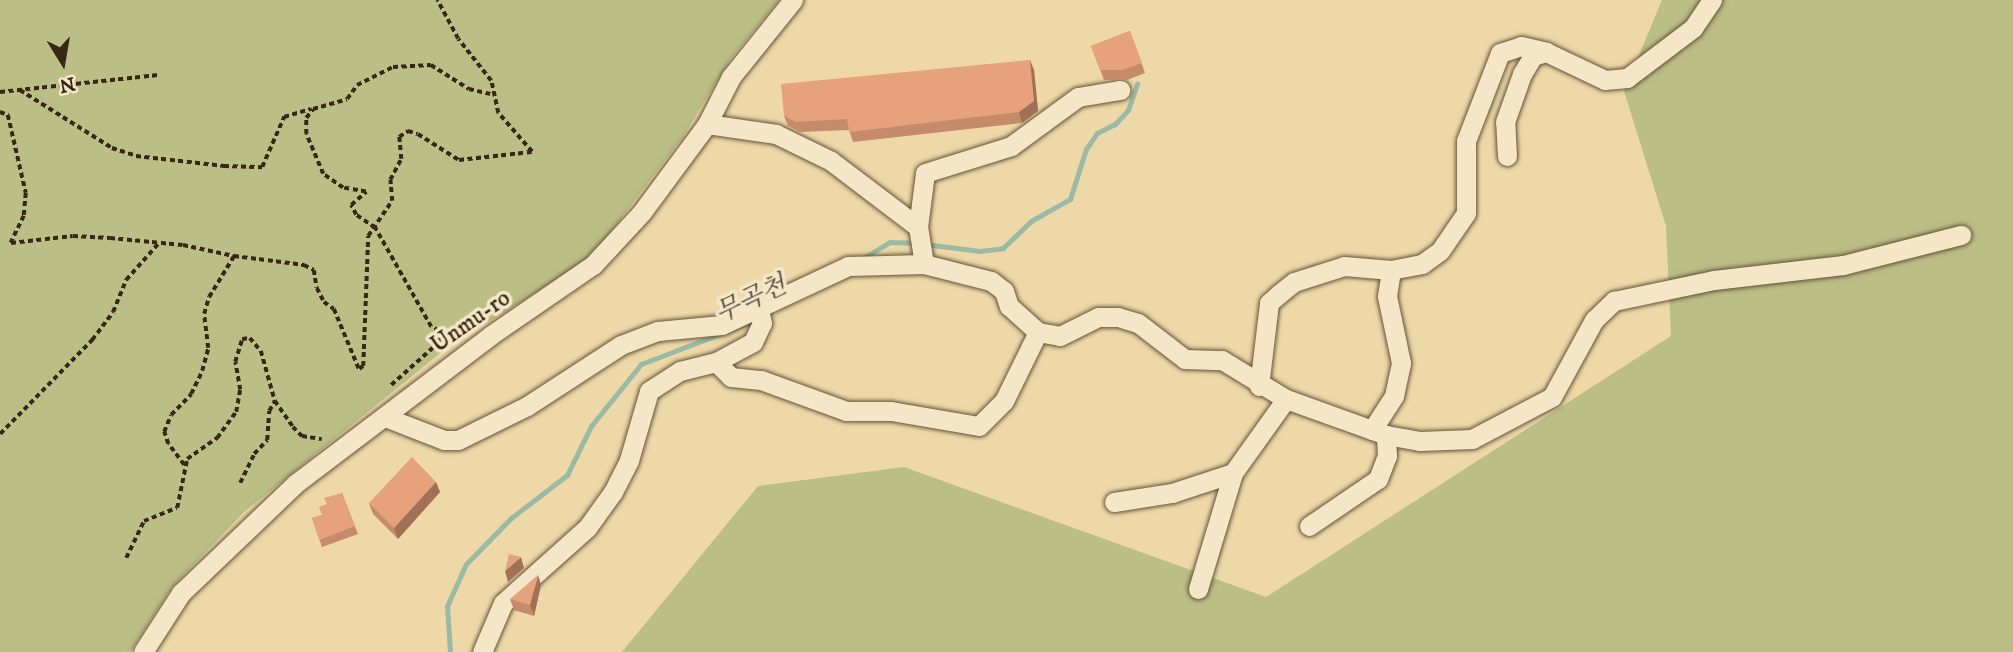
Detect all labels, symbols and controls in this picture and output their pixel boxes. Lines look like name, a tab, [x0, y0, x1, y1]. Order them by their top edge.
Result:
north arrow	[28, 28, 98, 98]
text: N	[57, 71, 77, 97]
water label: 무곡천	[710, 270, 792, 330]
street label: Unmu-ro	[426, 284, 516, 360]

